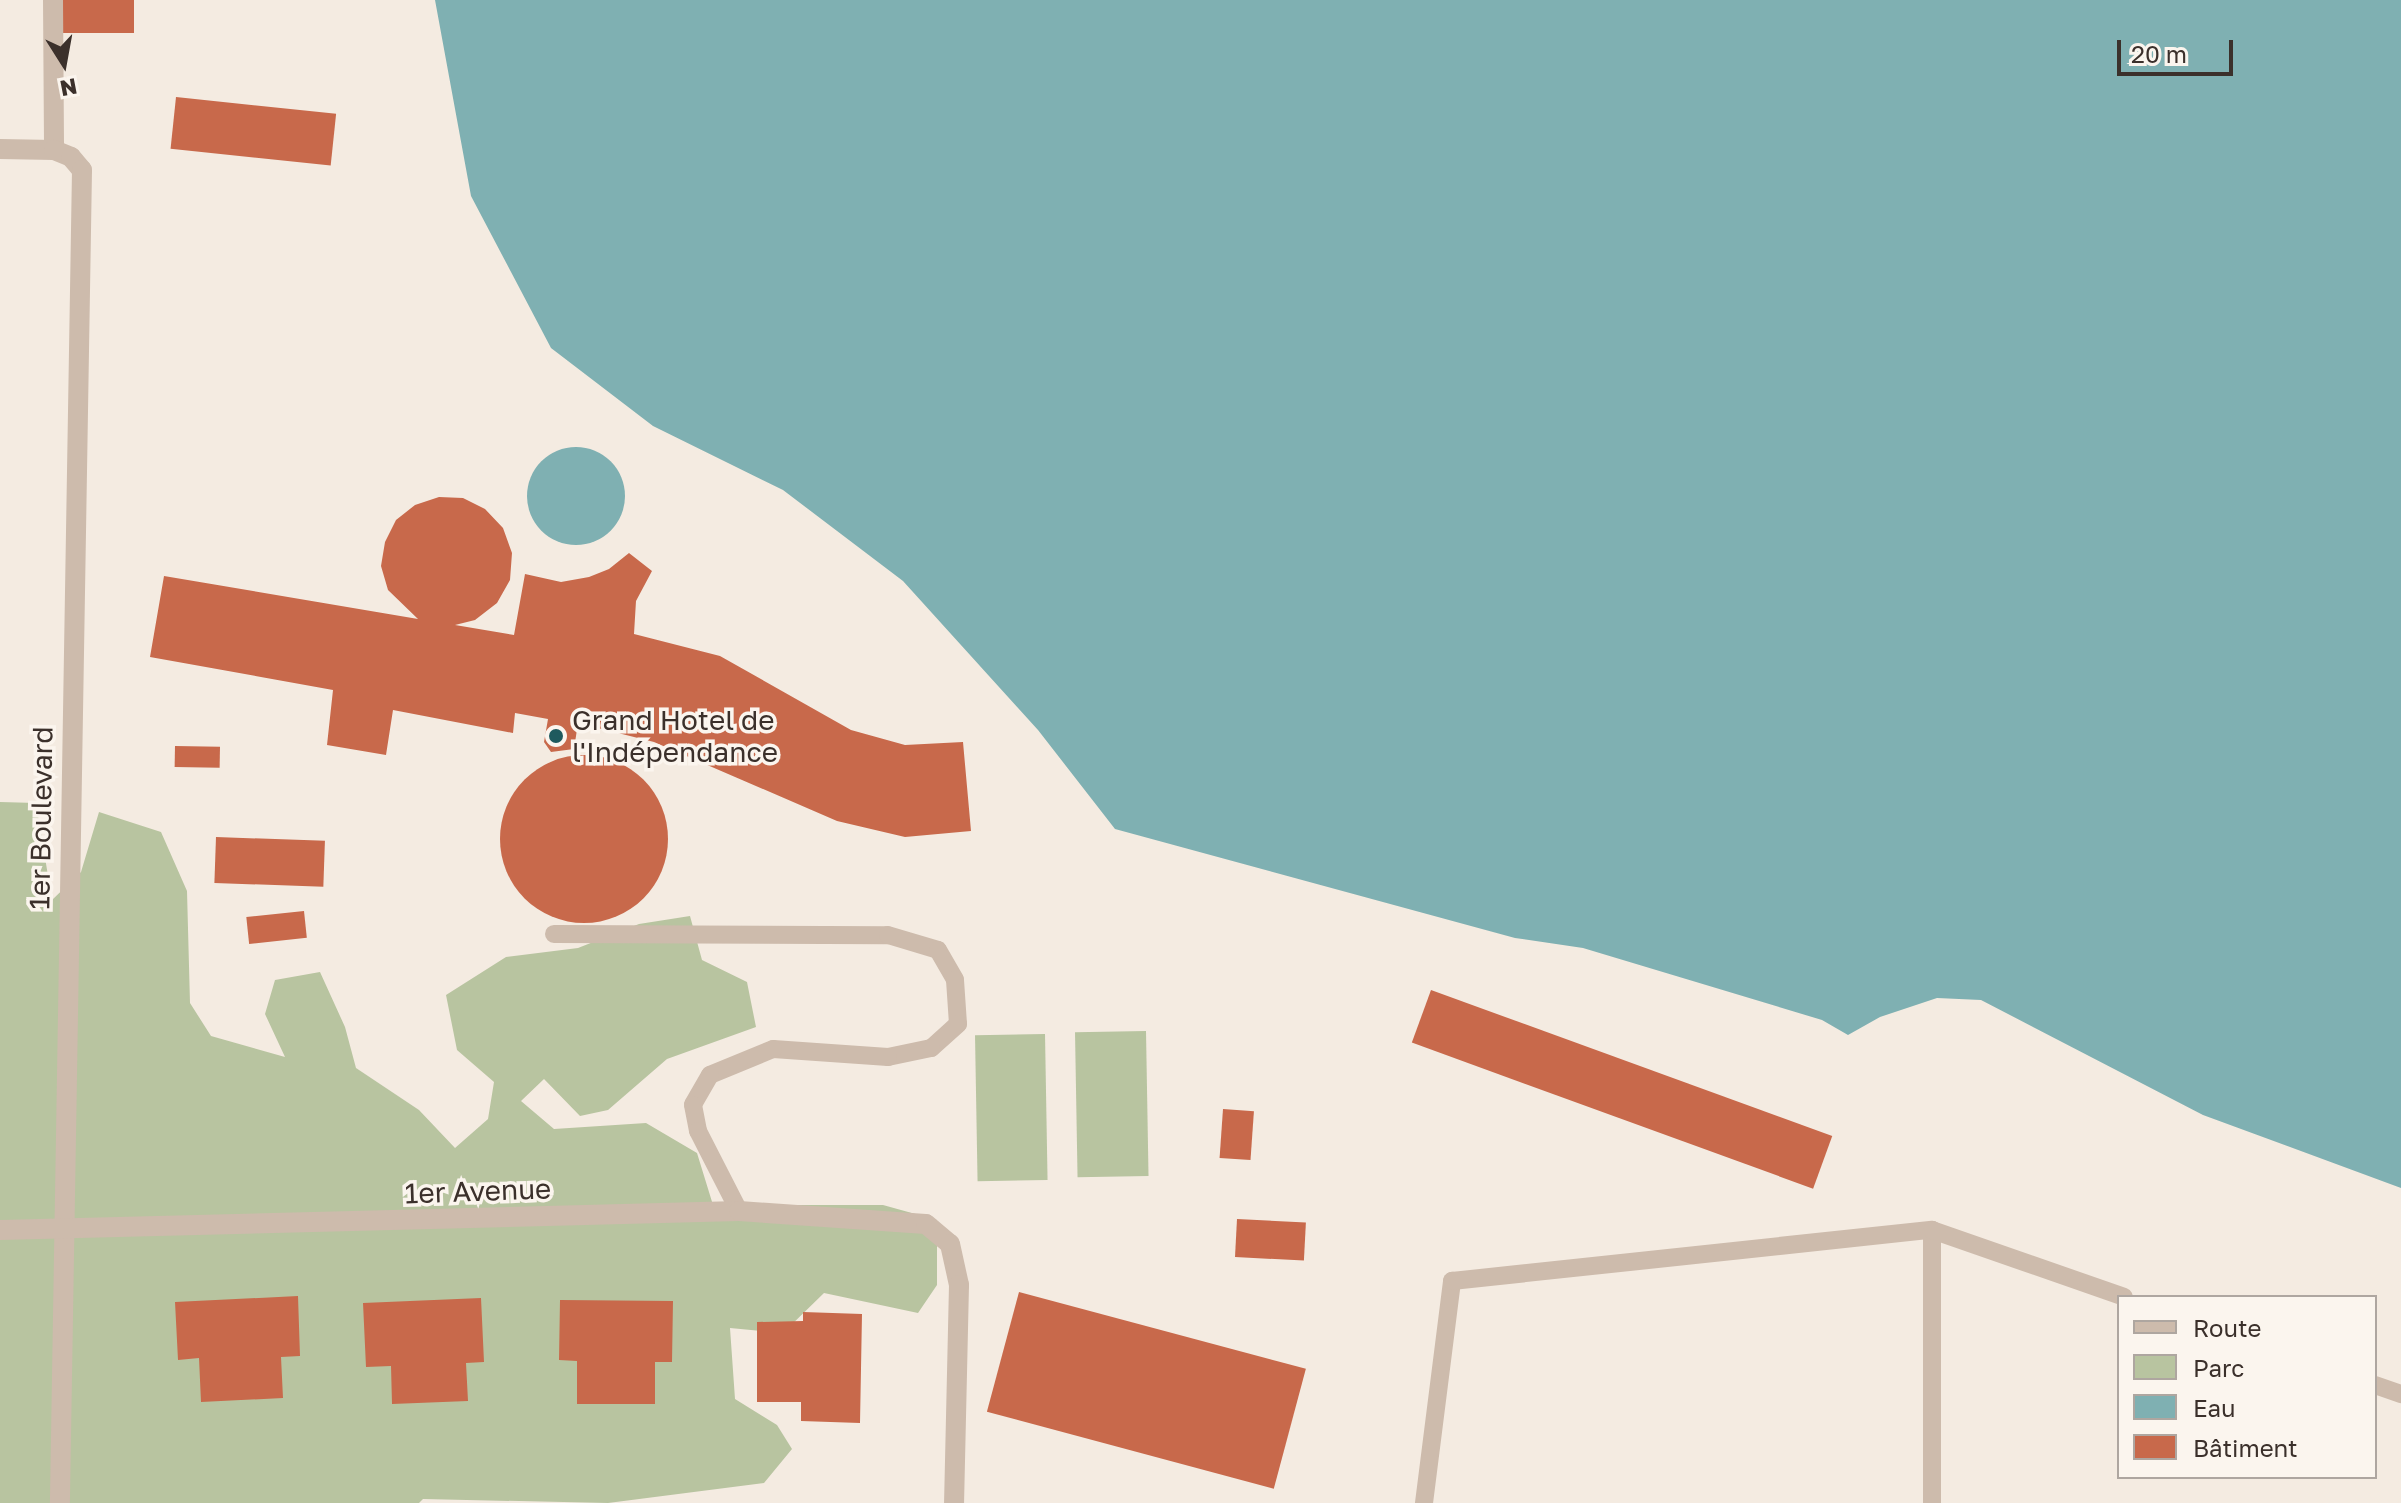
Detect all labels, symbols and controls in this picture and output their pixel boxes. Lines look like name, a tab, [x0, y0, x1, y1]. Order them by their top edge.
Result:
north arrow	[24, 24, 104, 104]
scale bar	[2121, 24, 2237, 74]
text: 20 m	[2131, 39, 2187, 68]
text: N	[58, 73, 79, 103]
place label: Grand Hotel de l'Indépendance	[572, 703, 778, 769]
street label: 1er Boulevard	[23, 726, 59, 910]
marker: Grand Hotel de l'Indépendance	[547, 727, 565, 745]
street label: 1er Avenue	[404, 1172, 552, 1210]
legend	[2117, 1295, 2377, 1479]
text: Route	[2193, 1313, 2262, 1342]
text: Parc	[2193, 1353, 2244, 1382]
text: Eau	[2193, 1393, 2235, 1422]
text: Bâtiment	[2193, 1433, 2298, 1462]

